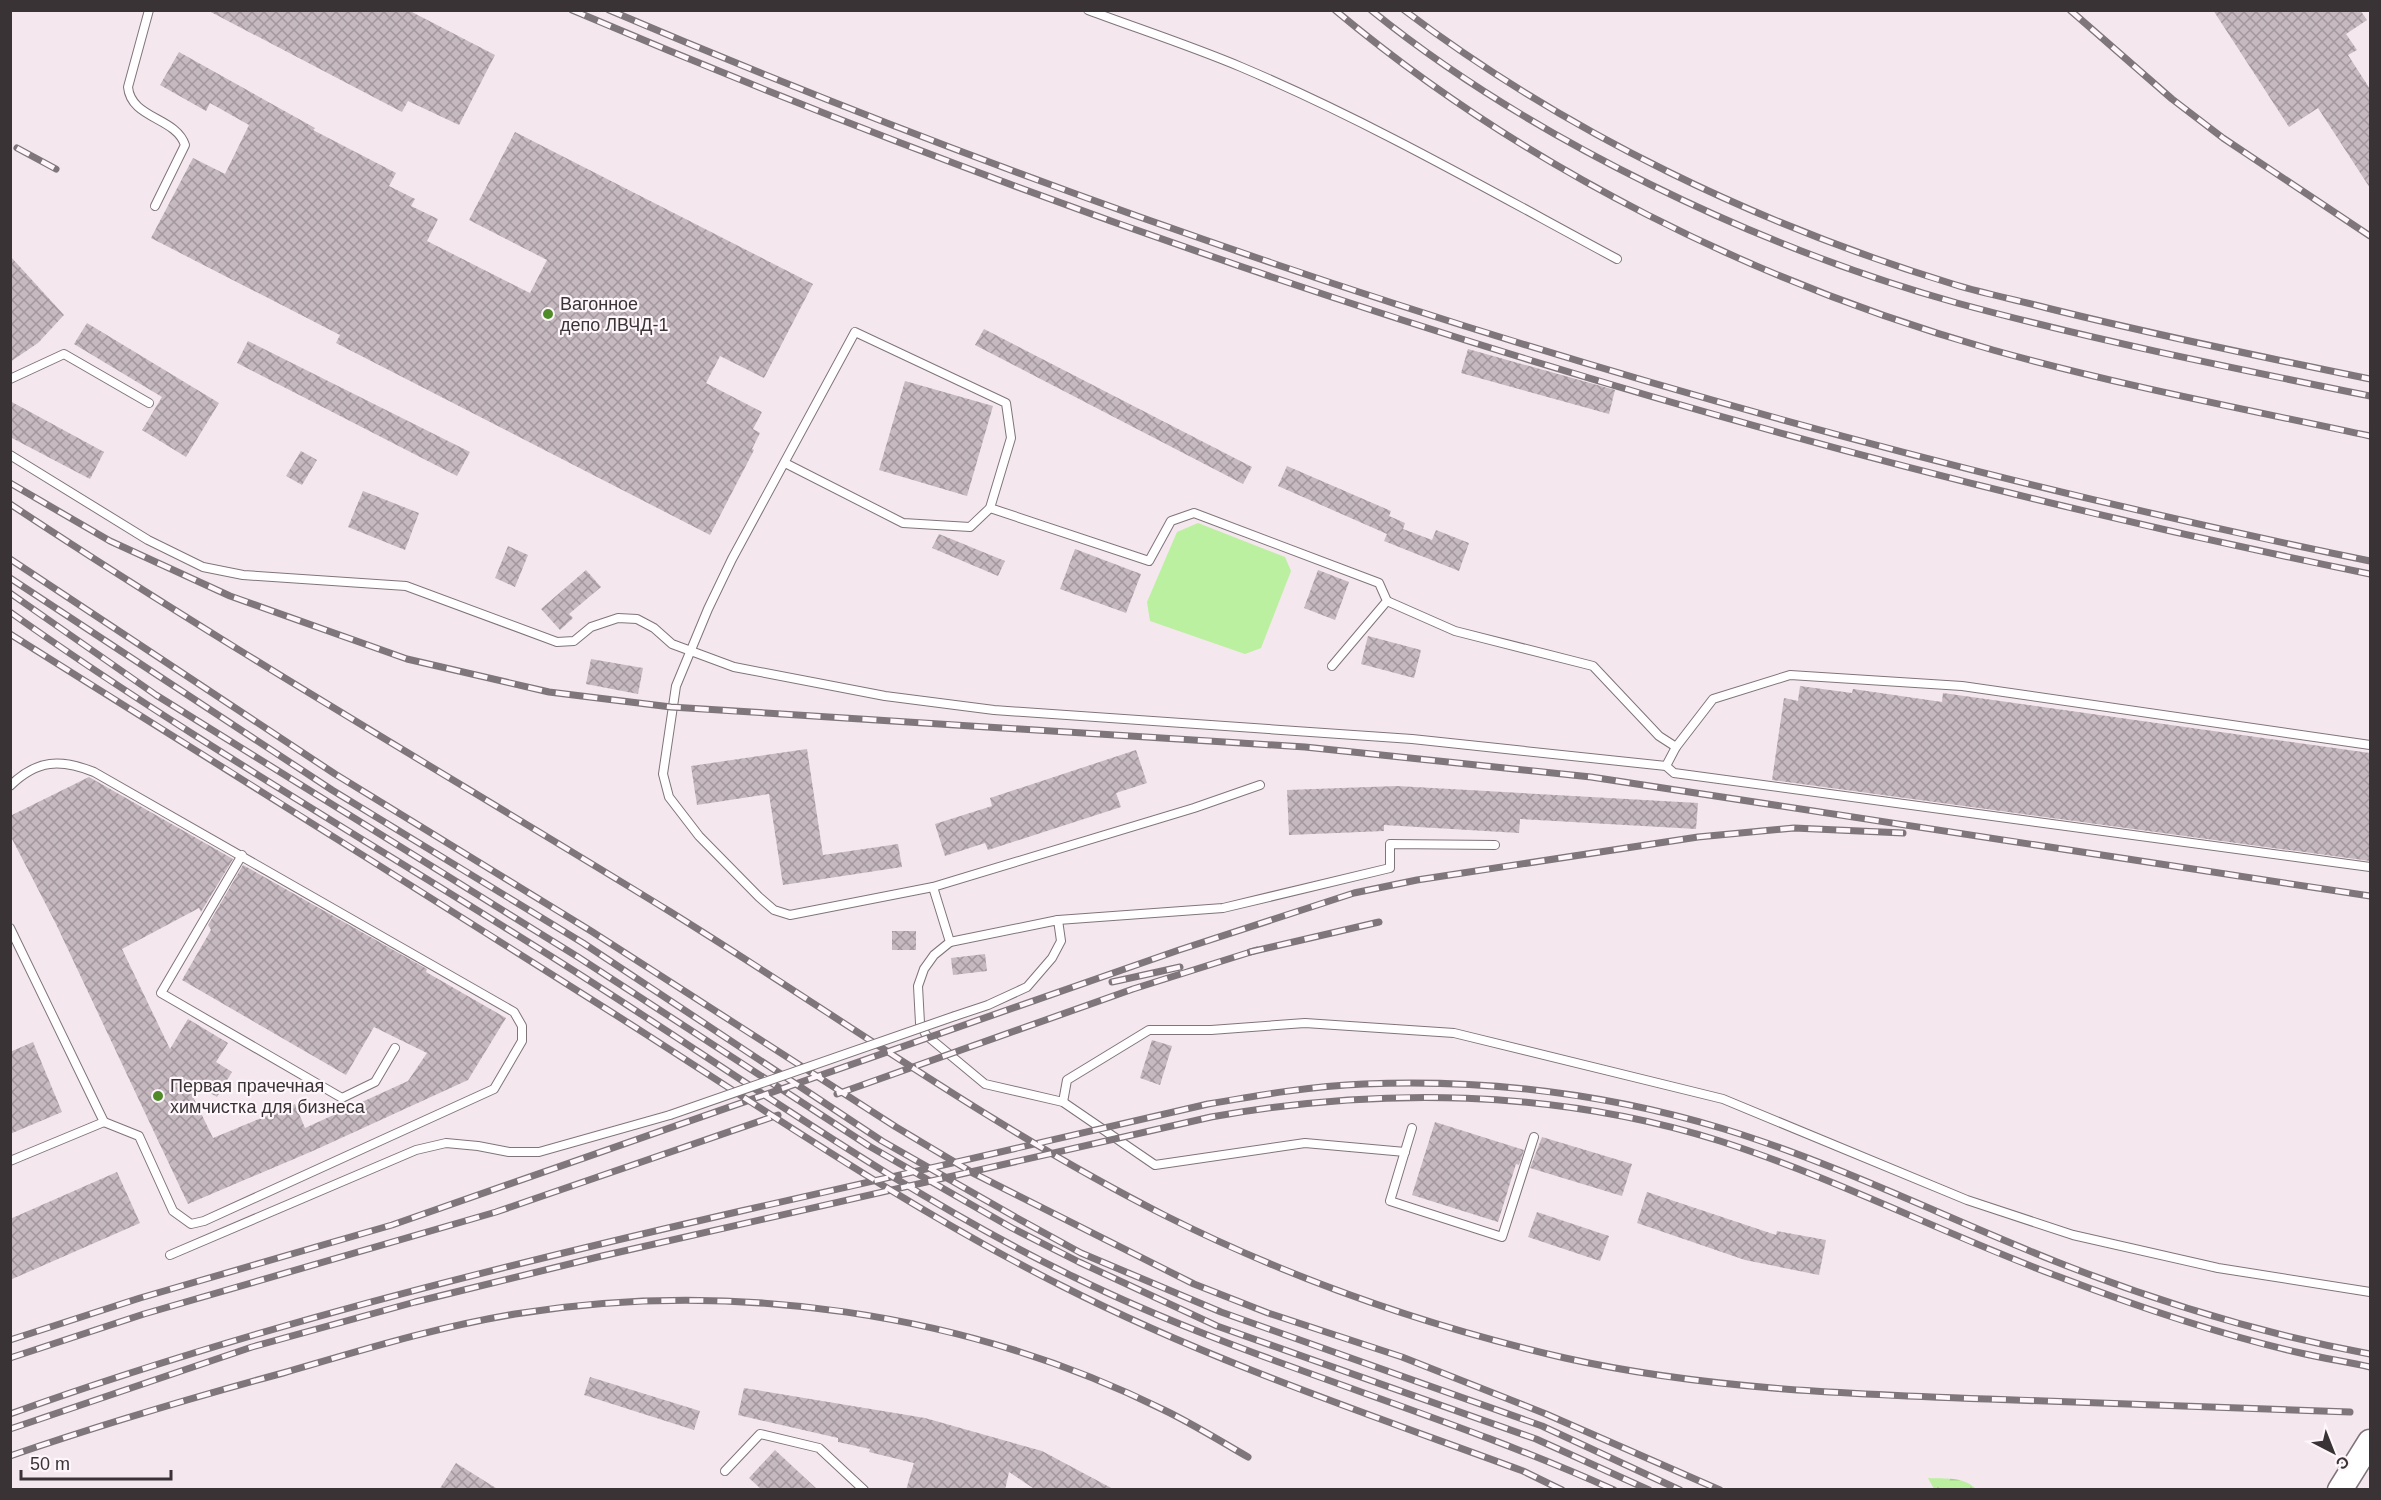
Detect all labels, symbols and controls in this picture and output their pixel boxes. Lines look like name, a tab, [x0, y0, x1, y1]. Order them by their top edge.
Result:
place label: Вагонное депо ЛВЧД-1	[560, 294, 668, 335]
marker: Вагонное депо ЛВЧД-1	[541, 307, 555, 321]
place label: Первая прачечная химчистка для бизнеса	[170, 1076, 366, 1117]
marker: Первая прачечная химчистка для бизнеса	[151, 1089, 165, 1103]
north arrow	[2303, 1422, 2363, 1482]
scale bar	[21, 1443, 171, 1481]
text: С	[2332, 1453, 2353, 1473]
text: 50 m	[30, 1454, 70, 1474]

